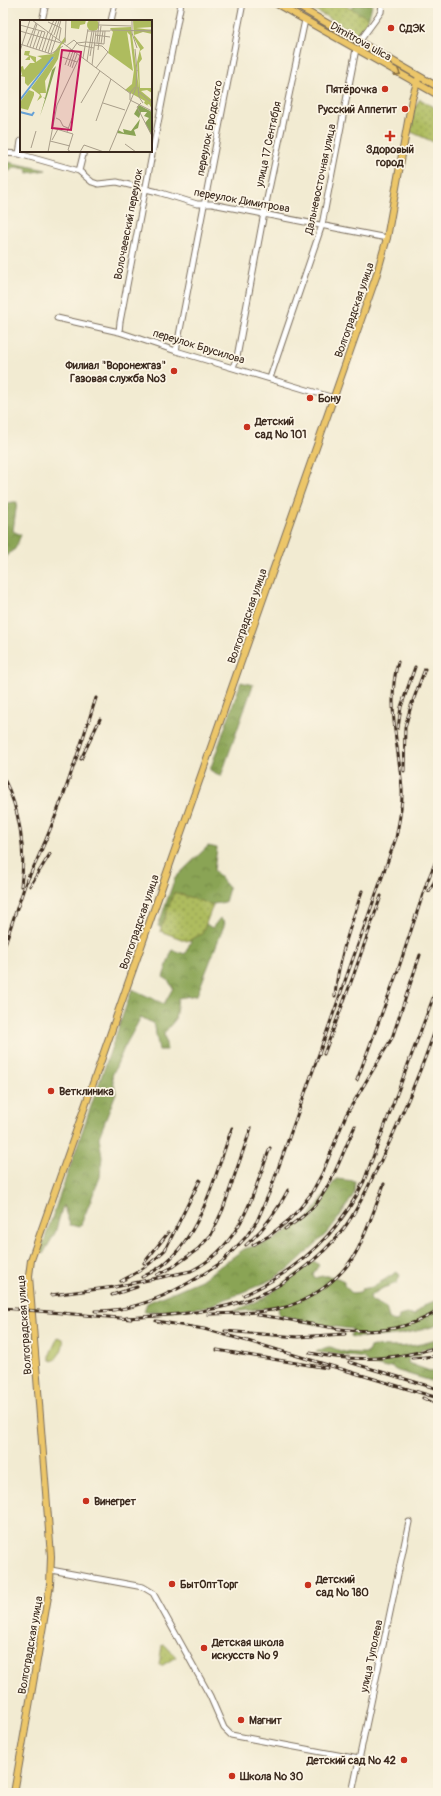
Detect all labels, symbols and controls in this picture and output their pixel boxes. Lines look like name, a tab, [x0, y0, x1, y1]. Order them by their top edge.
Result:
street label: Dimitrova ulica	[328, 19, 393, 64]
inset map	[20, 20, 152, 152]
place label: СДЭК	[399, 22, 425, 35]
marker: СДЭК	[386, 23, 396, 33]
one-way arrow	[394, 68, 402, 75]
street label: переулок Бродского	[194, 79, 225, 177]
place label: Пятёрочка	[326, 83, 377, 96]
marker: Пятёрочка	[380, 84, 390, 94]
street label: улица 17 Сентября	[253, 100, 284, 189]
place label: Русский Аппетит	[318, 103, 397, 116]
marker: Русский Аппетит	[400, 104, 410, 114]
street label: Дальневосточная улица	[302, 123, 339, 237]
marker: Здоровый город	[385, 131, 395, 141]
place label: Здоровый город	[366, 143, 414, 169]
street label: Волочаевский переулок	[111, 167, 146, 281]
street label: переулок Димитрова	[193, 186, 291, 215]
street label: Волгоградская улица	[332, 261, 377, 359]
street label: переулок Брусилова	[151, 326, 246, 367]
place label: Филиал "Воронежгаз" Газовая служба №3	[64, 359, 166, 385]
marker: Филиал "Воронежгаз" Газовая служба №3	[169, 366, 179, 376]
place label: Бону	[318, 392, 341, 405]
marker: Бону	[305, 393, 315, 403]
place label: Детский сад № 101	[254, 415, 307, 441]
marker: Детский сад № 101	[242, 422, 252, 432]
street label: Волгоградская улица	[225, 567, 270, 665]
street label: Волгоградская улица	[117, 873, 162, 971]
place label: Ветклиника	[59, 1085, 114, 1098]
marker: Ветклиника	[46, 1086, 56, 1096]
street label: Волгоградская улица	[15, 1275, 34, 1375]
place label: Винегрет	[94, 1495, 136, 1508]
marker: Винегрет	[81, 1496, 91, 1506]
place label: Детский сад № 180	[315, 1573, 369, 1599]
place label: БытОптТорг	[180, 1578, 238, 1591]
marker: БытОптТорг	[167, 1579, 177, 1589]
marker: Детский сад № 180	[303, 1580, 313, 1590]
street label: Волгоградская улица	[15, 1595, 46, 1695]
street label: улица Туполева	[357, 1619, 386, 1695]
place label: Детская школа искусств № 9	[211, 1636, 284, 1662]
marker: Детская школа искусств № 9	[199, 1643, 209, 1653]
place label: Магнит	[249, 1714, 282, 1727]
marker: Магнит	[236, 1715, 246, 1725]
place label: Детский сад № 42	[306, 1754, 396, 1767]
marker: Детский сад № 42	[399, 1755, 409, 1765]
place label: Школа № 30	[239, 1770, 304, 1783]
marker: Школа № 30	[227, 1771, 237, 1781]

